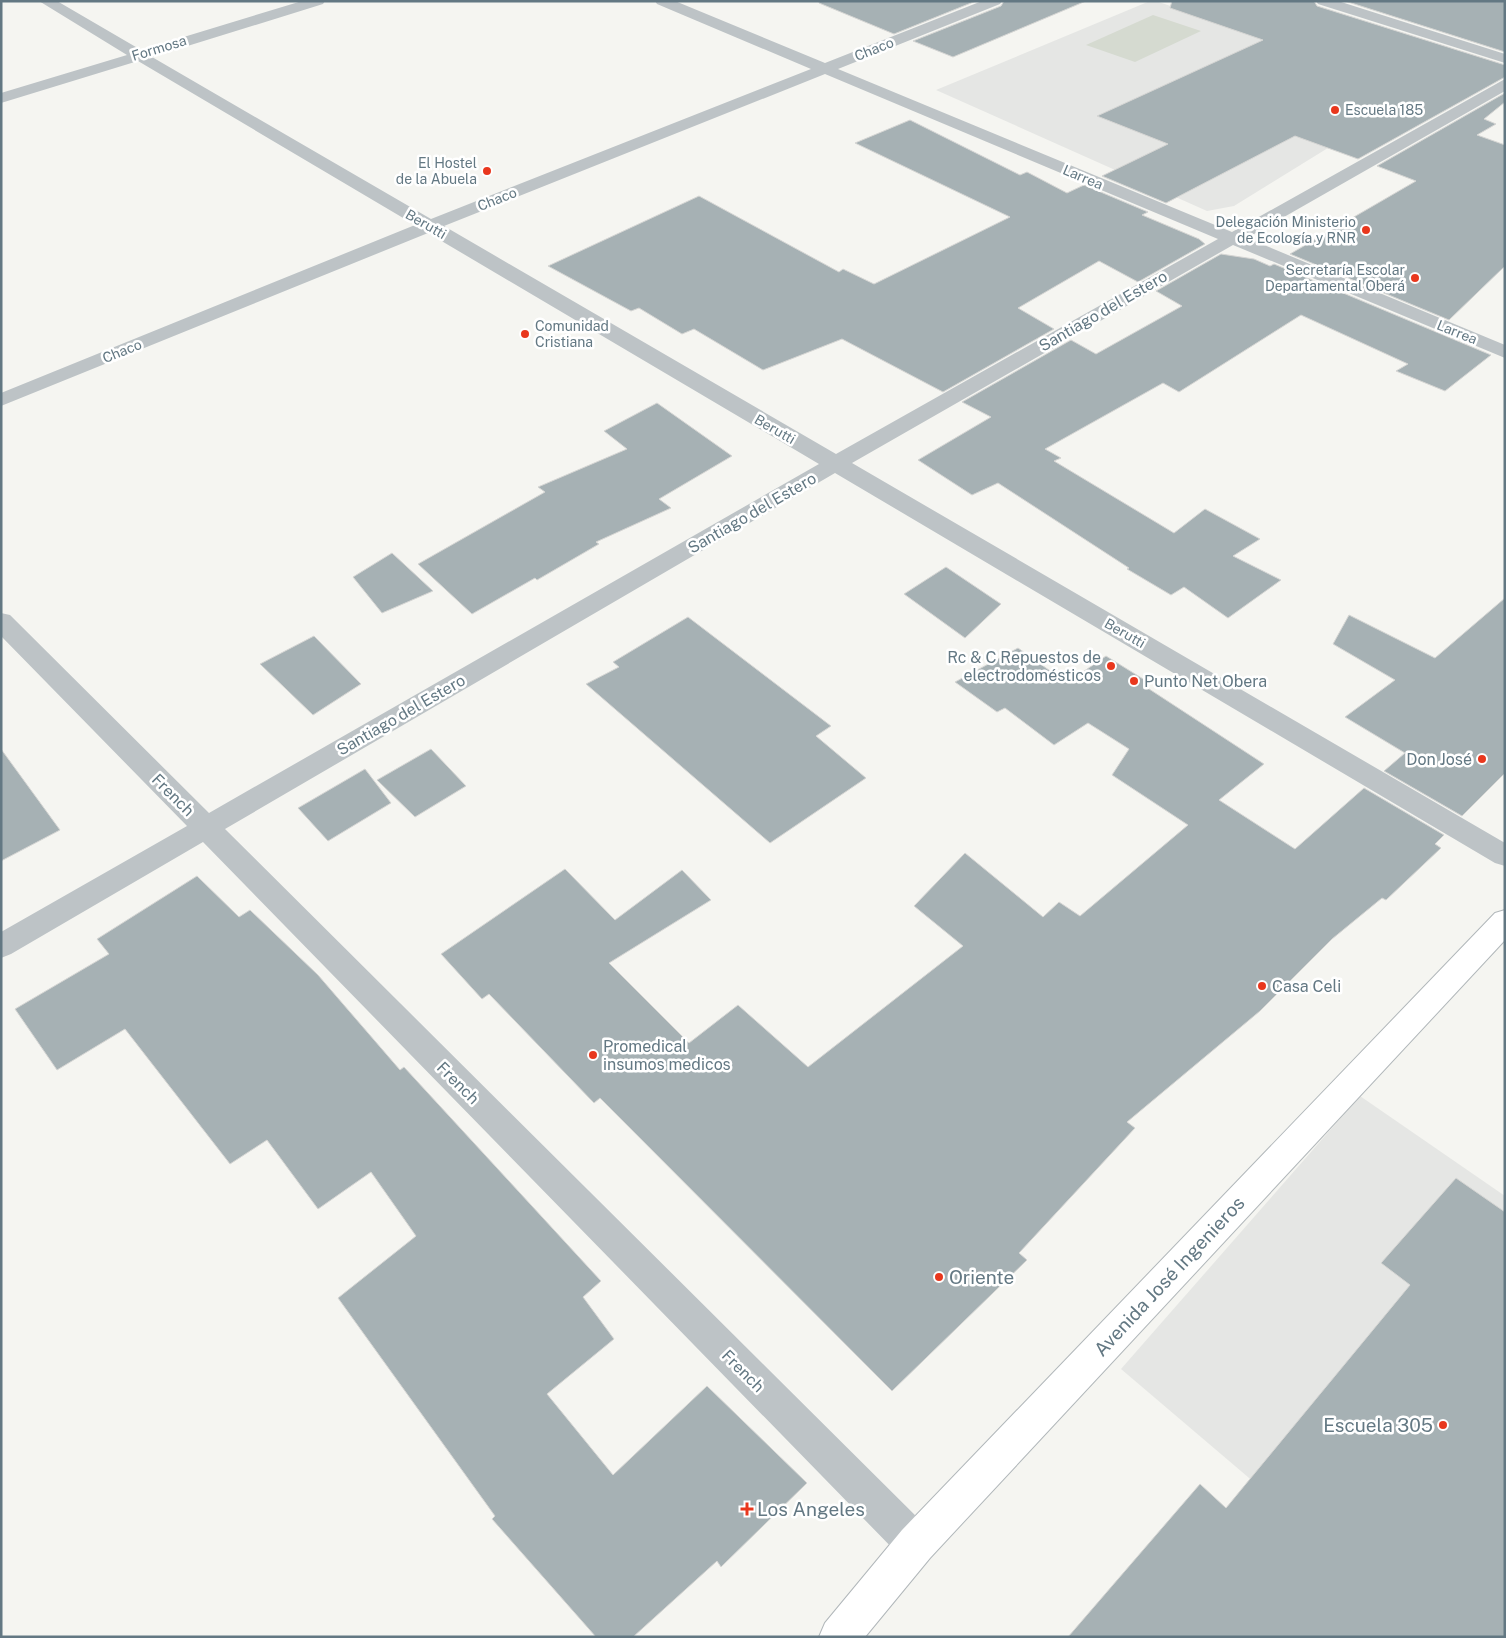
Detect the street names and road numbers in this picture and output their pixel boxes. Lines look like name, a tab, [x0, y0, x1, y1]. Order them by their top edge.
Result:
street label: Formosa	[130, 32, 188, 64]
street label: Chaco	[852, 34, 896, 64]
street label: Larrea	[1061, 161, 1105, 193]
street label: Chaco	[475, 184, 519, 214]
street label: Berutti	[403, 206, 449, 242]
street label: Santiago del Estero	[1035, 267, 1171, 355]
street label: Larrea	[1435, 317, 1479, 347]
street label: Chaco	[100, 336, 144, 366]
street label: Berutti	[752, 411, 798, 447]
street label: Santiago del Estero	[684, 469, 820, 557]
street label: Berutti	[1102, 615, 1148, 651]
street label: Santiago del Estero	[333, 671, 469, 759]
street label: French	[148, 770, 198, 820]
street label: French	[433, 1058, 483, 1108]
street label: Avenida José Ingenieros	[1089, 1192, 1249, 1360]
street label: French	[718, 1346, 768, 1396]

